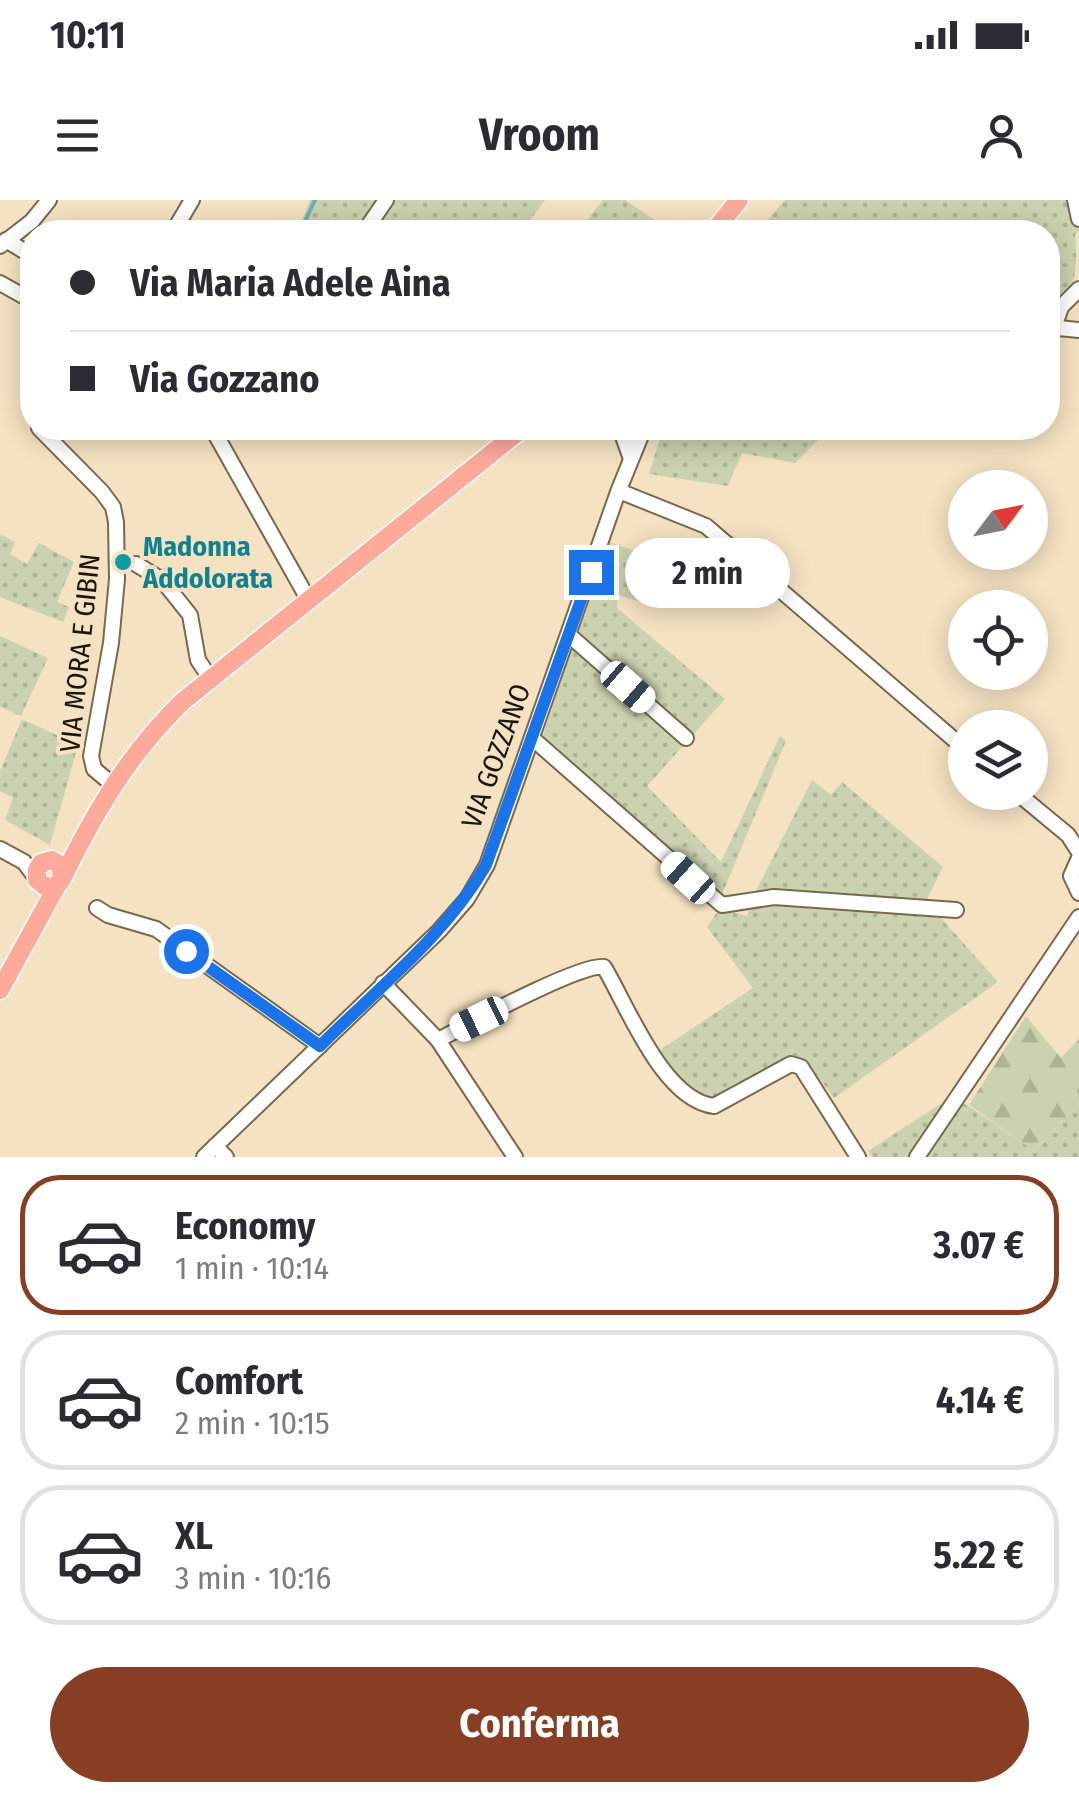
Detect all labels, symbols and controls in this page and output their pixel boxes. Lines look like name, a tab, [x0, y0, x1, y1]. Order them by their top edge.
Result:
text: 10:11	[50, 12, 126, 58]
icon: menu	[50, 108, 105, 163]
text: Vroom	[479, 108, 600, 162]
icon: person	[974, 108, 1029, 163]
text: Via Maria Adele Aina	[130, 260, 451, 306]
text: Via Gozzano	[130, 356, 319, 402]
north arrow	[948, 470, 1048, 570]
map controls	[948, 470, 1048, 810]
place label: Madonna Addolorata	[142, 530, 273, 595]
callout: 2 min	[626, 537, 791, 607]
route end	[569, 550, 614, 595]
marker: Madonna Addolorata	[112, 551, 134, 573]
street label: VIA MORA E GIBIN	[53, 552, 107, 754]
text: 2 min	[672, 554, 743, 592]
button: locate	[948, 590, 1048, 690]
car	[596, 656, 660, 718]
street label: VIA GOZZANO	[455, 679, 537, 833]
button: layers	[948, 710, 1048, 810]
car	[656, 847, 720, 909]
route start	[164, 929, 209, 974]
car	[445, 992, 513, 1046]
icon: car	[55, 1200, 145, 1290]
text: Economy	[175, 1203, 315, 1249]
text: 3.07 €	[933, 1222, 1024, 1268]
text: 1 min · 10:14	[175, 1249, 329, 1287]
icon: car	[55, 1355, 145, 1445]
text: Comfort	[175, 1358, 303, 1404]
text: 4.14 €	[936, 1377, 1024, 1423]
text: 2 min · 10:15	[175, 1404, 330, 1442]
icon: car	[55, 1510, 145, 1600]
text: XL	[175, 1513, 213, 1559]
text: 5.22 €	[933, 1532, 1024, 1578]
text: 3 min · 10:16	[175, 1559, 331, 1597]
button: Conferma	[50, 1667, 1029, 1782]

